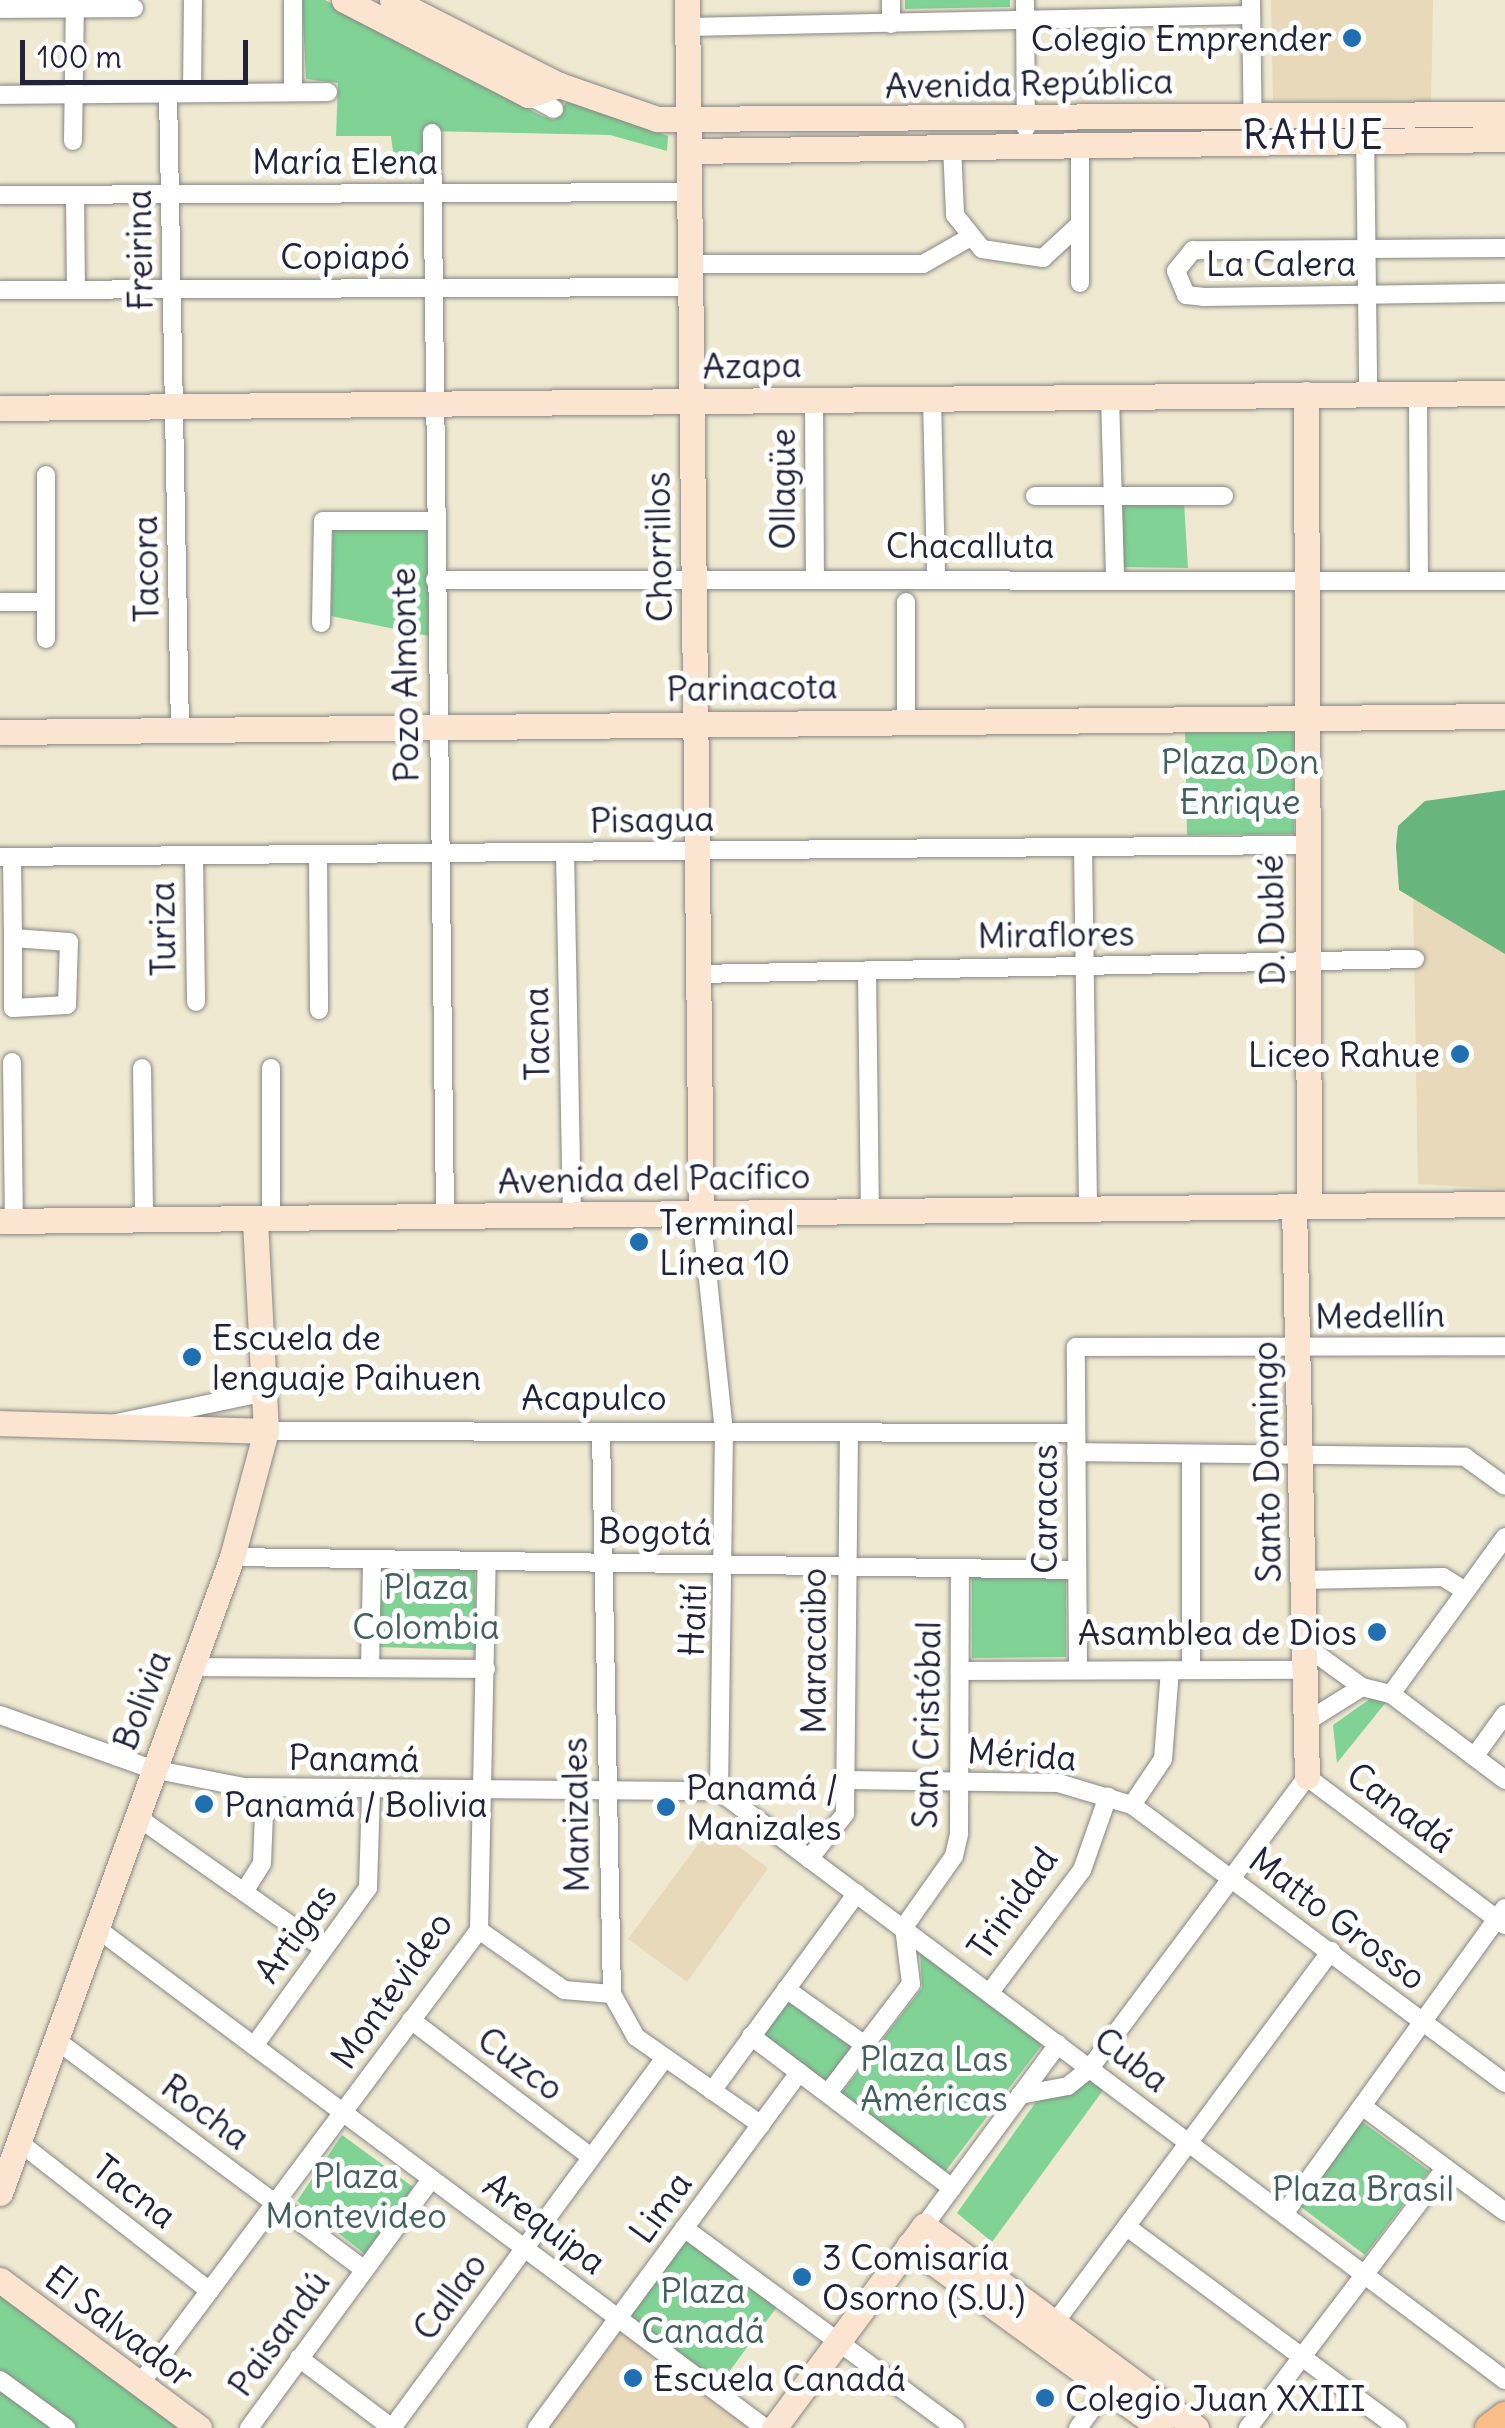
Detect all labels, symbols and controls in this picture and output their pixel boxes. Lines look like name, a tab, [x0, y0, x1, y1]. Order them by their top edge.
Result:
place label: Colegio Emprender	[1031, 17, 1332, 59]
scale bar	[25, 20, 252, 82]
marker: Colegio Emprender	[1341, 27, 1363, 49]
text: 100 m	[37, 38, 122, 76]
street label: Avenida República	[884, 59, 1174, 107]
district label: RAHUE	[1242, 111, 1386, 159]
street label: María Elena	[252, 140, 438, 182]
street label: Freirina	[117, 189, 161, 311]
street label: Copiapó	[280, 235, 410, 277]
street label: La Calera	[1206, 242, 1356, 284]
street label: Azapa	[702, 343, 802, 387]
street label: Ollagüe	[761, 428, 803, 550]
street label: Chorrillos	[636, 471, 680, 623]
street label: Tacora	[123, 515, 167, 623]
street label: Chacalluta	[886, 524, 1054, 566]
street label: Pozo Almonte	[381, 567, 427, 783]
street label: Parinacota	[666, 665, 838, 709]
park label: Plaza Don Enrique	[1161, 740, 1319, 822]
street label: Pisagua	[589, 797, 715, 841]
street label: D. Dublé	[1249, 854, 1293, 986]
street label: Turiza	[140, 881, 184, 977]
street label: Miraflores	[977, 912, 1135, 956]
street label: Tacna	[514, 987, 558, 1081]
place label: Liceo Rahue	[1248, 1033, 1440, 1075]
marker: Liceo Rahue	[1449, 1043, 1471, 1065]
street label: Avenida del Pacífico	[497, 1154, 811, 1202]
place label: Terminal Línea 10	[659, 1201, 795, 1283]
marker: Terminal Línea 10	[628, 1231, 650, 1253]
street label: Medellín	[1315, 1293, 1445, 1337]
place label: Escuela de lenguaje Paihuen	[212, 1316, 481, 1398]
street label: Santo Domingo	[1243, 1341, 1289, 1583]
marker: Escuela de lenguaje Paihuen	[181, 1346, 203, 1368]
street label: Acapulco	[521, 1376, 667, 1418]
street label: Caracas	[1023, 1444, 1065, 1574]
street label: Bogotá	[598, 1509, 712, 1553]
park label: Plaza Colombia	[352, 1565, 500, 1647]
street label: Maracaibo	[792, 1568, 834, 1734]
street label: Haití	[670, 1583, 714, 1657]
place label: Asamblea de Dios	[1078, 1611, 1357, 1653]
street label: San Cristóbal	[903, 1621, 949, 1829]
marker: Asamblea de Dios	[1366, 1621, 1388, 1643]
street label: Bolivia	[103, 1644, 179, 1756]
street label: Mérida	[966, 1729, 1078, 1779]
street label: Panamá	[288, 1736, 420, 1780]
street label: Manizales	[553, 1737, 597, 1893]
street label: Canadá	[1339, 1753, 1463, 1861]
place label: Panamá / Manizales	[686, 1766, 841, 1848]
place label: Panamá / Bolivia	[224, 1783, 488, 1825]
marker: Panamá / Bolivia	[193, 1793, 215, 1815]
marker: Panamá / Manizales	[655, 1796, 677, 1818]
street label: Matto Grosso	[1241, 1838, 1435, 1998]
street label: Trinidad	[958, 1839, 1066, 1967]
street label: Artigas	[245, 1875, 345, 1991]
street label: Montevideo	[322, 1904, 460, 2076]
street label: Cuzco	[470, 2017, 572, 2109]
street label: Cuba	[1087, 2017, 1177, 2101]
park label: Plaza Las Américas	[860, 2037, 1008, 2119]
street label: Rocha	[154, 2064, 258, 2158]
street label: Tacna	[85, 2146, 185, 2236]
park label: Plaza Montevideo	[265, 2154, 447, 2236]
street label: Arequipa	[476, 2163, 614, 2283]
street label: Lima	[620, 2163, 700, 2251]
park label: Plaza Brasil	[1272, 2167, 1454, 2209]
place label: 3 Comisaría Osorno (S.U.)	[822, 2236, 1025, 2318]
street label: Callao	[403, 2244, 495, 2348]
street label: El Salvador	[37, 2257, 203, 2395]
street label: Paisandú	[218, 2262, 338, 2404]
marker: 3 Comisaría Osorno (S.U.)	[791, 2266, 813, 2288]
park label: Plaza Canadá	[641, 2269, 765, 2351]
place label: Escuela Canadá	[653, 2357, 906, 2399]
marker: Escuela Canadá	[622, 2367, 644, 2389]
place label: Colegio Juan XXIII	[1065, 2377, 1366, 2419]
marker: Colegio Juan XXIII	[1034, 2387, 1056, 2409]

